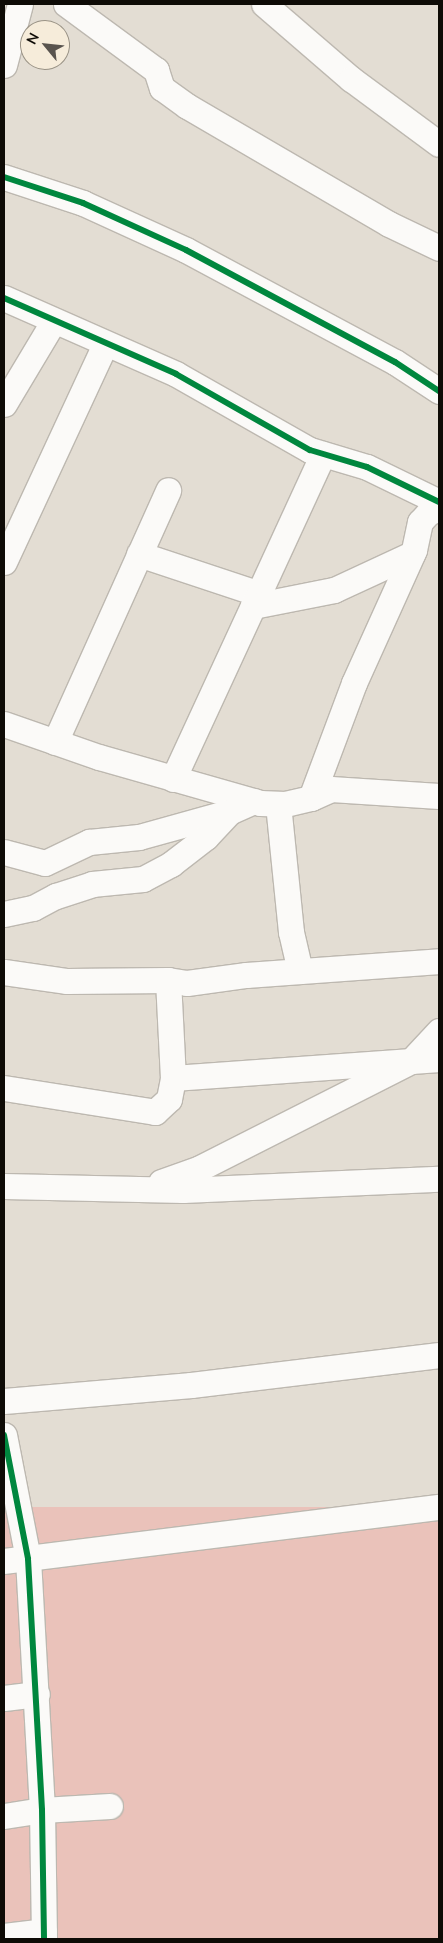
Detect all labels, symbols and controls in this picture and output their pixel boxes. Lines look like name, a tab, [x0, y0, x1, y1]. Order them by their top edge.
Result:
north arrow	[20, 20, 70, 70]
text: N	[22, 30, 43, 47]

